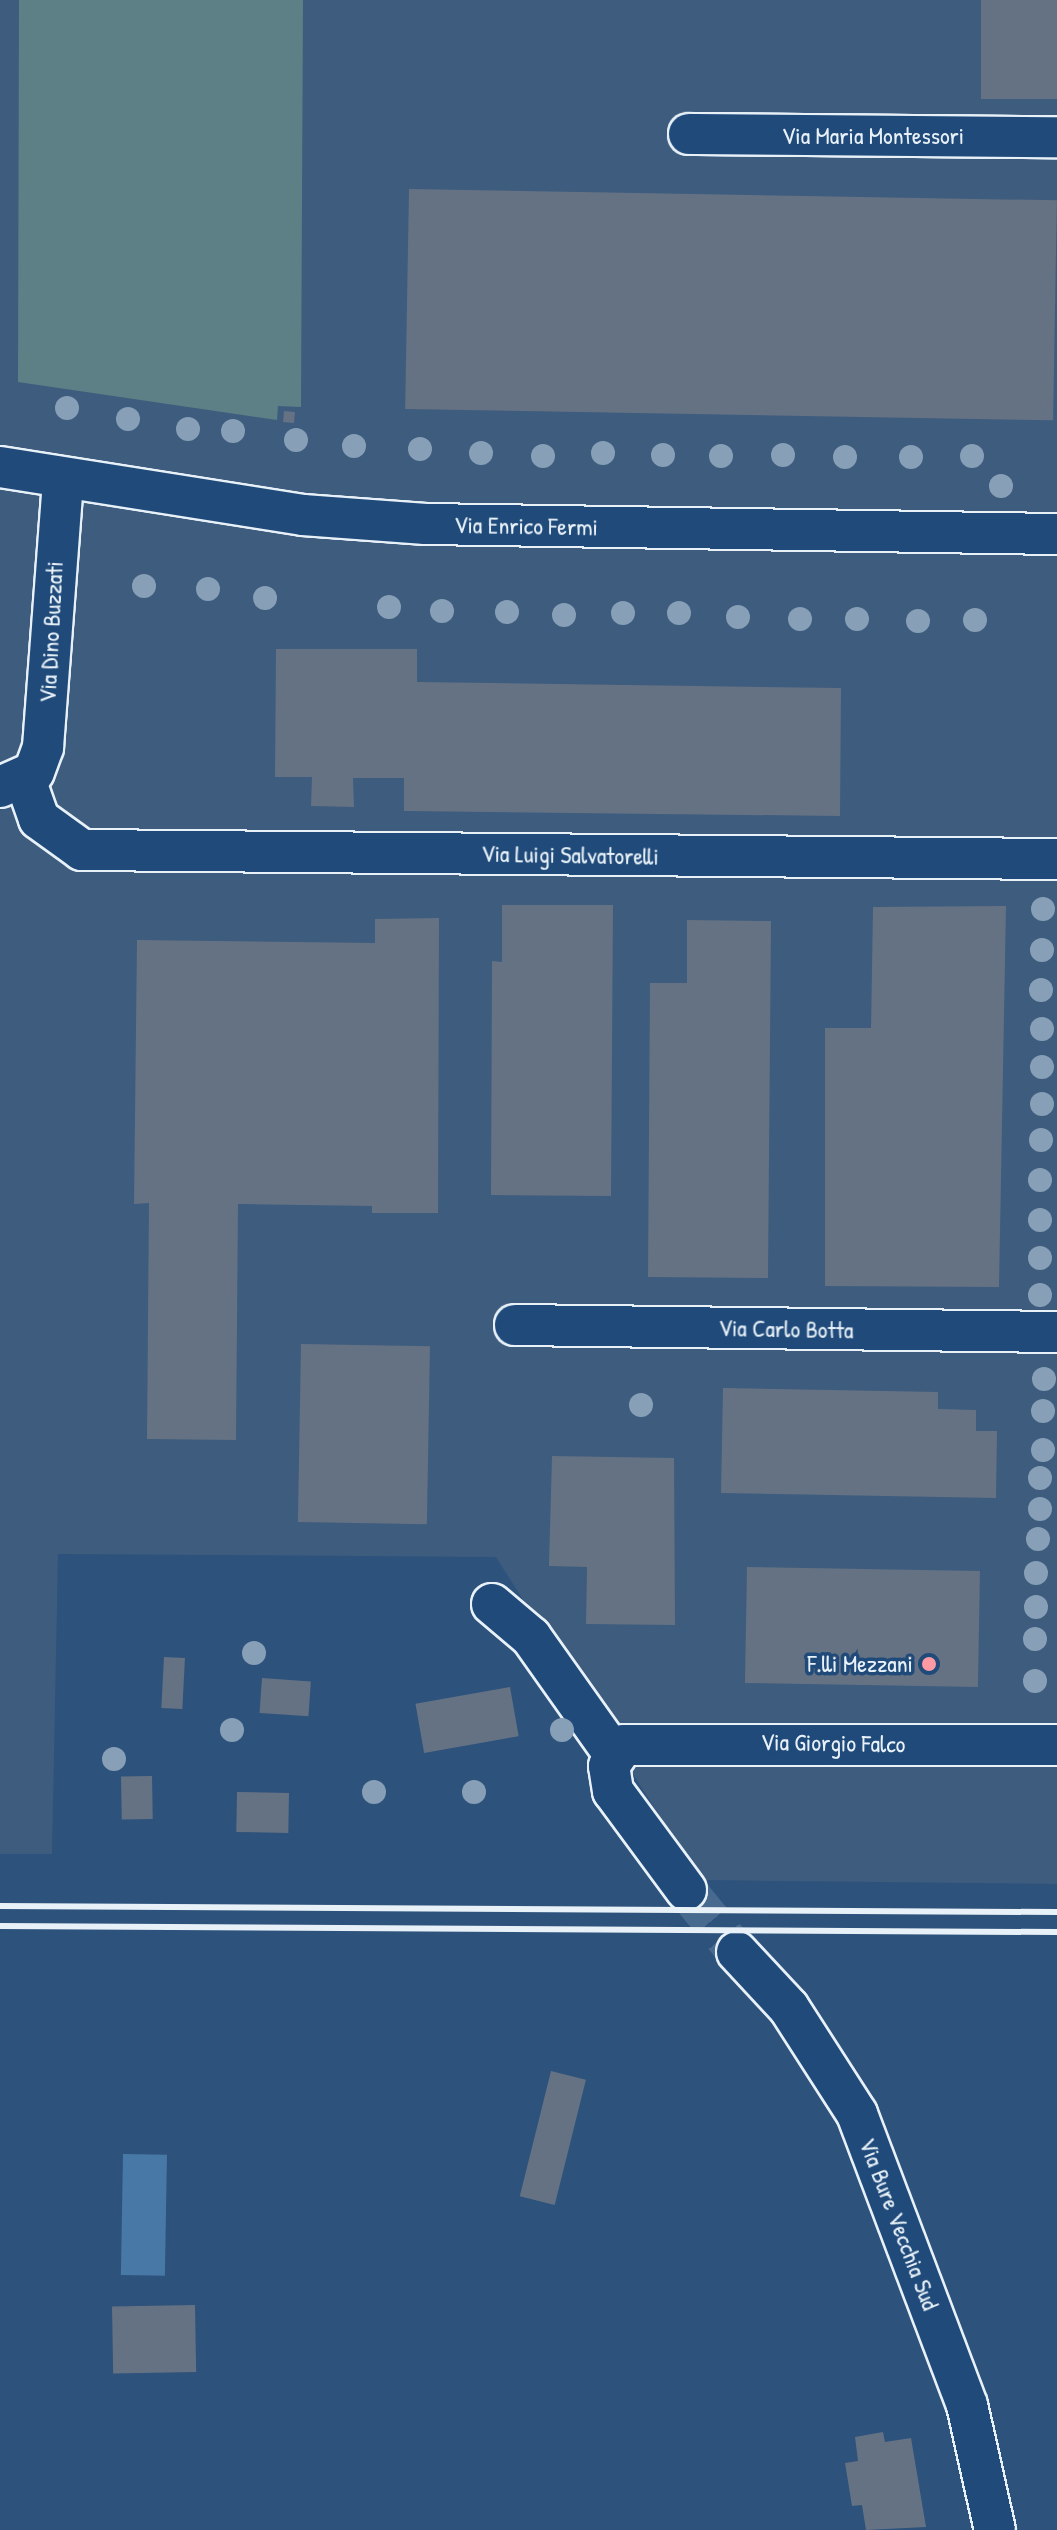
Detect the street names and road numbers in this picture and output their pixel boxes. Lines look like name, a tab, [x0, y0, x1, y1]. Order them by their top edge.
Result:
street label: Via Maria Montessori	[782, 122, 964, 150]
street label: Via Enrico Fermi	[454, 510, 598, 542]
street label: Via Dino Buzzati	[33, 560, 69, 704]
street label: Via Luigi Salvatorelli	[481, 839, 659, 871]
street label: Via Carlo Botta	[718, 1313, 854, 1345]
street label: Via Giorgio Falco	[760, 1727, 906, 1759]
street label: Via Bure Vecchia Sud	[853, 2134, 945, 2314]

